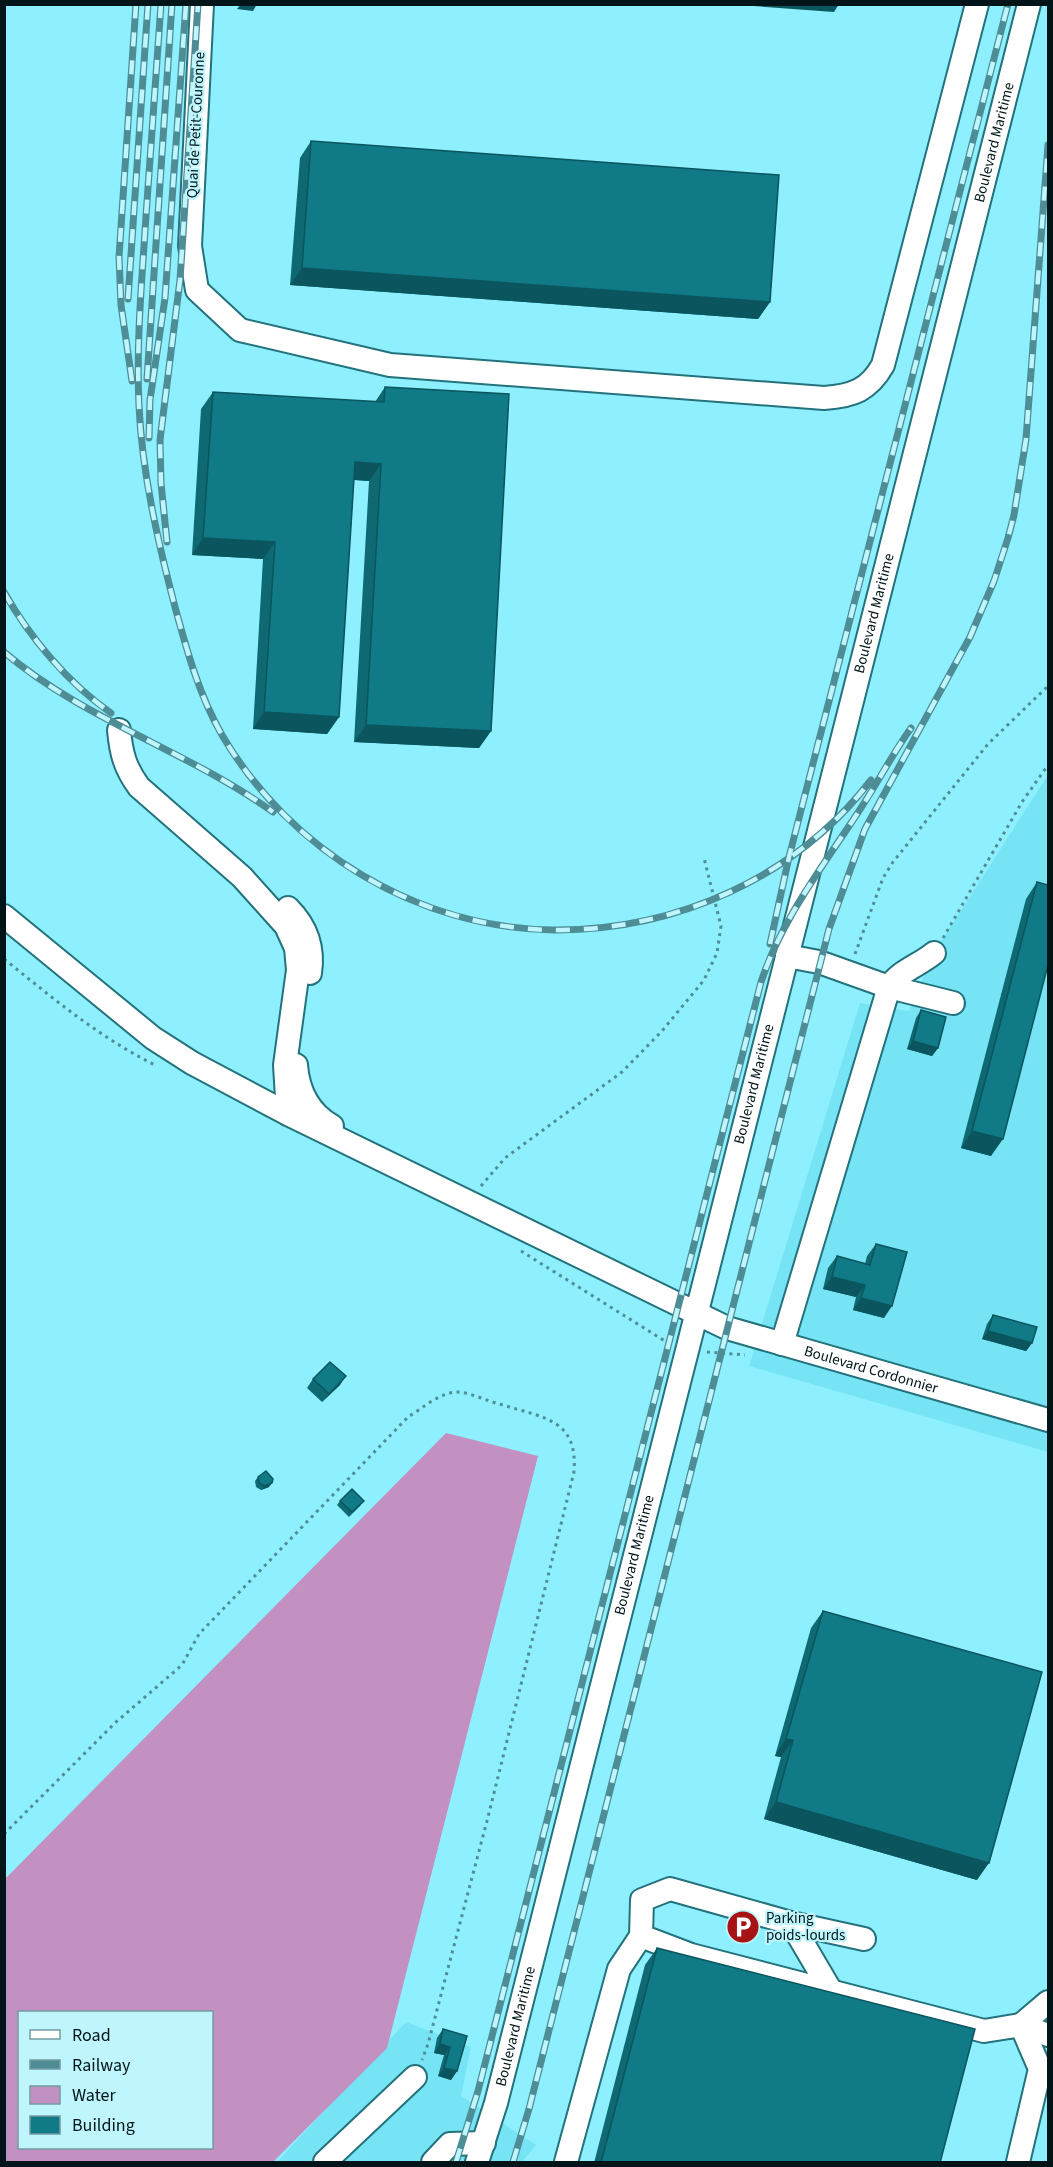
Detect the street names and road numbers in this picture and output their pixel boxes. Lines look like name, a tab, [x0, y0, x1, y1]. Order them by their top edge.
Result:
street label: Quai de Petit-Couronne	[182, 51, 210, 199]
street label: Boulevard Maritime	[968, 80, 1019, 205]
street label: Boulevard Maritime	[848, 551, 899, 675]
street label: Boulevard Maritime	[728, 1022, 779, 1146]
street label: Boulevard Cordonnier	[802, 1340, 941, 1399]
street label: Boulevard Maritime	[609, 1493, 659, 1617]
street label: Boulevard Maritime	[490, 1964, 540, 2089]

